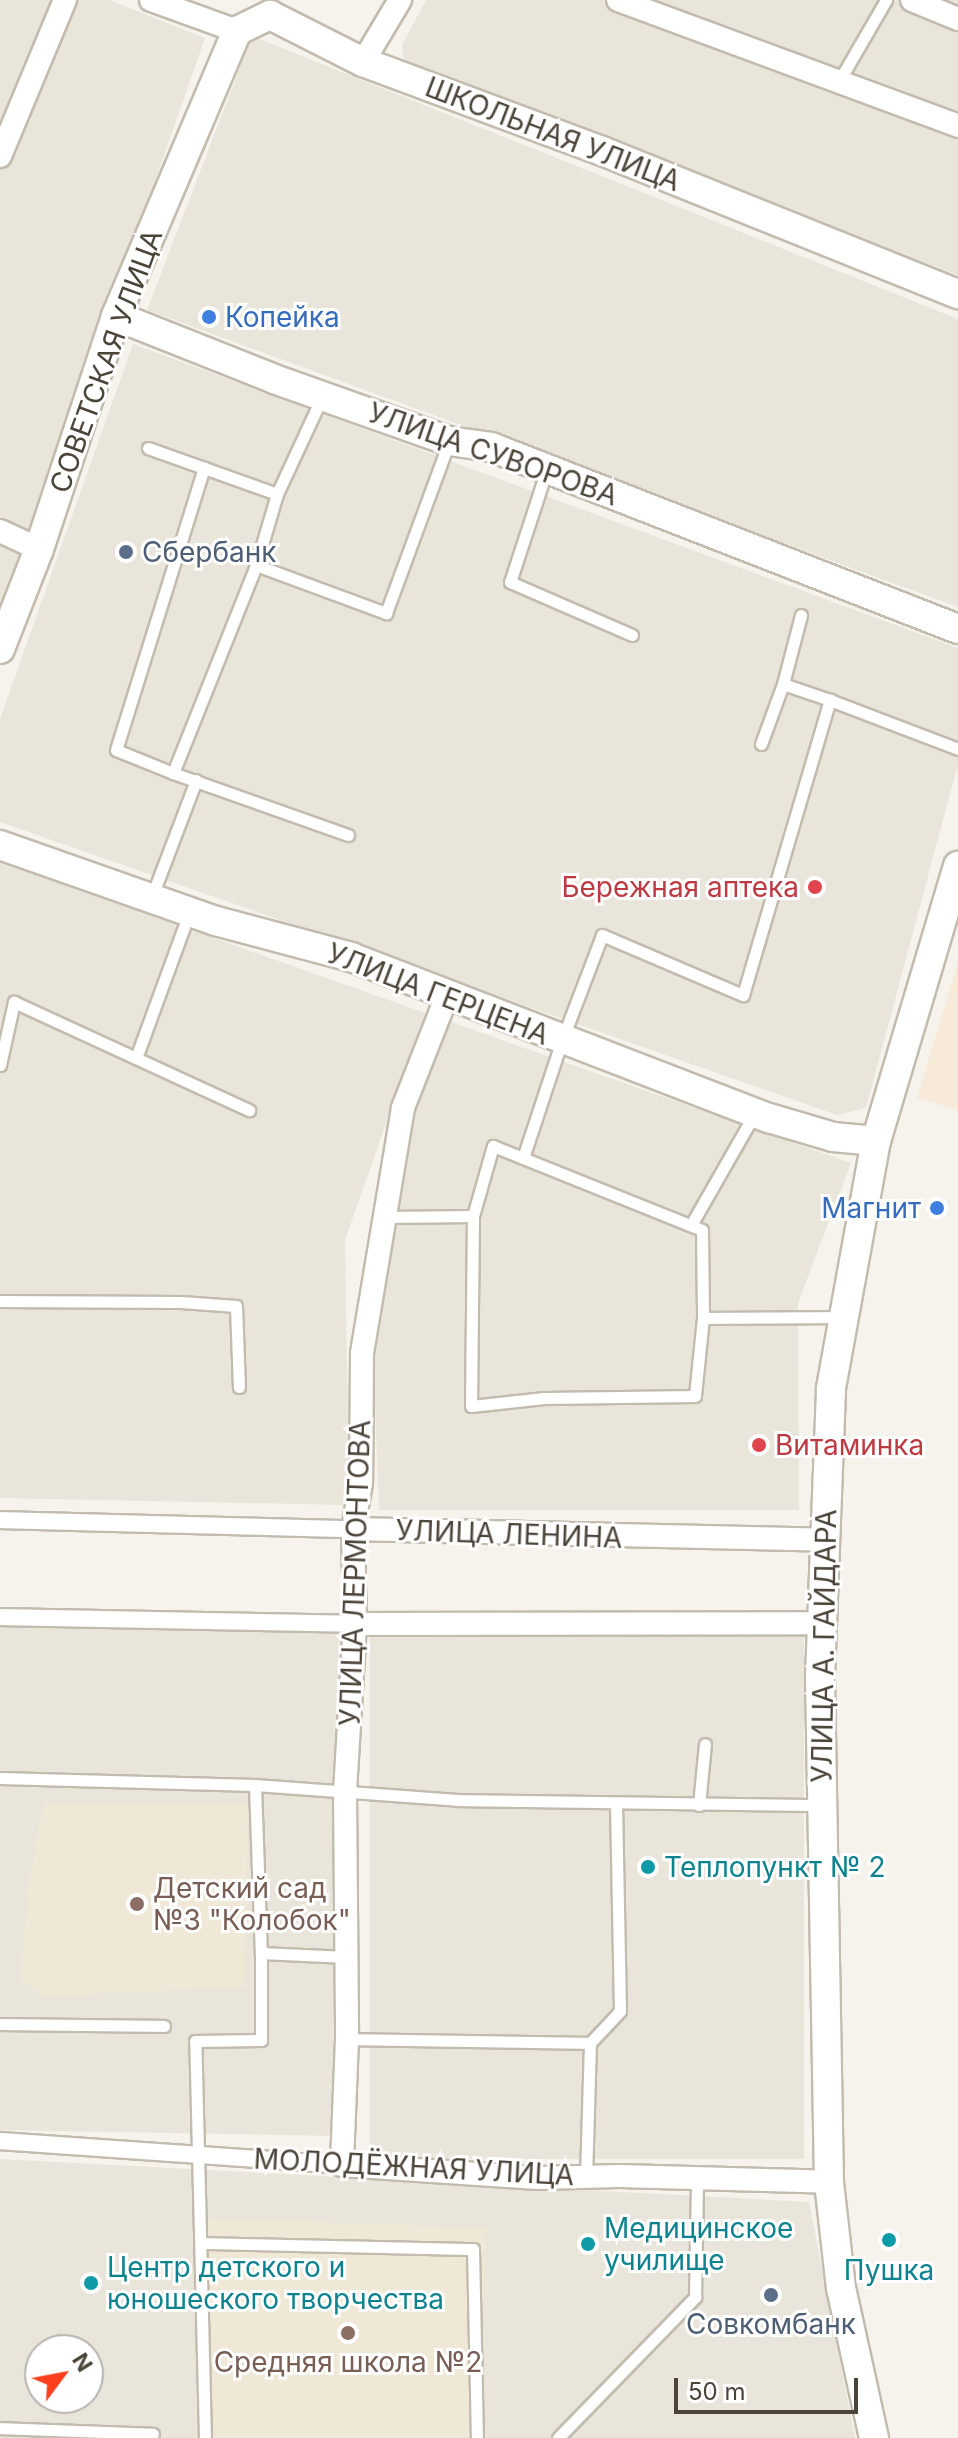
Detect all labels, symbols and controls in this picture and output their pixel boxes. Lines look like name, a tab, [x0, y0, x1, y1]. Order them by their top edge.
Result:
street label: ШКОЛЬНАЯ УЛИЦА	[421, 70, 685, 198]
street label: СОВЕТСКАЯ УЛИЦА	[43, 225, 169, 497]
place label: Копейка	[225, 300, 340, 334]
marker: Копейка	[200, 308, 218, 326]
street label: УЛИЦА СУВОРОВА	[364, 396, 622, 512]
place label: Сбербанк	[142, 535, 277, 569]
marker: Сбербанк	[117, 543, 135, 561]
place label: Бережная аптека	[561, 870, 799, 904]
marker: Бережная аптека	[806, 878, 824, 896]
street label: УЛИЦА ГЕРЦЕНА	[322, 936, 554, 1052]
place label: Магнит	[821, 1191, 921, 1225]
marker: Магнит	[928, 1199, 946, 1217]
street label: УЛИЦА ЛЕРМОНТОВА	[333, 1419, 377, 1727]
place label: Витаминка	[775, 1428, 924, 1462]
marker: Витаминка	[750, 1436, 768, 1454]
street label: УЛИЦА А. ГАЙДАРА	[805, 1509, 843, 1783]
street label: УЛИЦА ЛЕНИНА	[395, 1513, 623, 1555]
place label: Теплопункт № 2	[664, 1850, 886, 1884]
marker: Теплопункт № 2	[639, 1858, 657, 1876]
place label: Детский сад №3 "Колобок"	[153, 1871, 351, 1937]
marker: Детский сад №3 "Колобок"	[128, 1895, 146, 1913]
street label: МОЛОДЁЖНАЯ УЛИЦА	[253, 2142, 575, 2192]
place label: Медицинское училище	[604, 2211, 793, 2277]
marker: Пушка	[880, 2231, 898, 2249]
marker: Медицинское училище	[579, 2235, 597, 2253]
place label: Центр детского и юношеского творчества	[107, 2250, 444, 2316]
place label: Пушка	[844, 2253, 934, 2287]
marker: Центр детского и юношеского творчества	[82, 2274, 100, 2292]
marker: Совкомбанк	[762, 2286, 780, 2304]
place label: Совкомбанк	[686, 2307, 856, 2341]
marker: Средняя школа №2	[339, 2324, 357, 2342]
north arrow	[24, 2334, 104, 2414]
place label: Средняя школа №2	[214, 2345, 482, 2379]
text: N	[67, 2348, 98, 2376]
scale bar	[678, 2362, 862, 2412]
text: 50 m	[688, 2377, 746, 2406]

